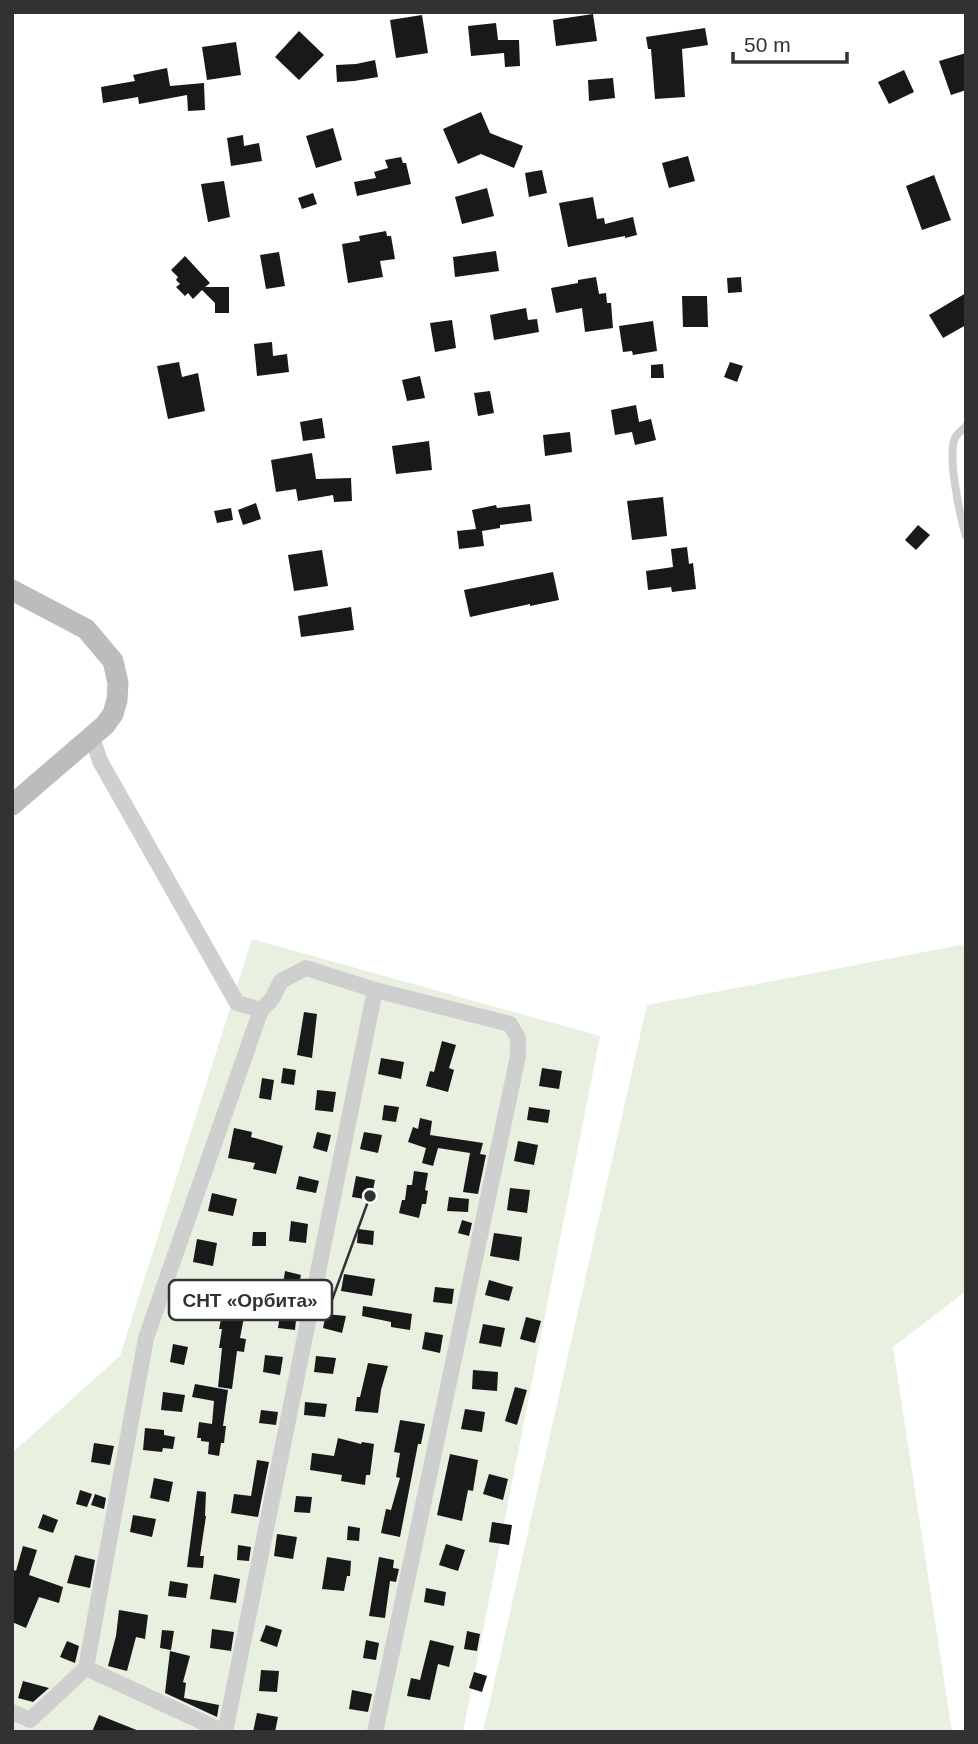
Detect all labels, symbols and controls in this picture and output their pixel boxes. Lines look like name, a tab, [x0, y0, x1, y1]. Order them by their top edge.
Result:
scale bar	[733, 21, 847, 65]
text: 50 m	[744, 33, 791, 56]
callout: СНТ «Орбита»	[169, 1280, 332, 1320]
text: СНТ «Орбита»	[182, 1290, 318, 1311]

